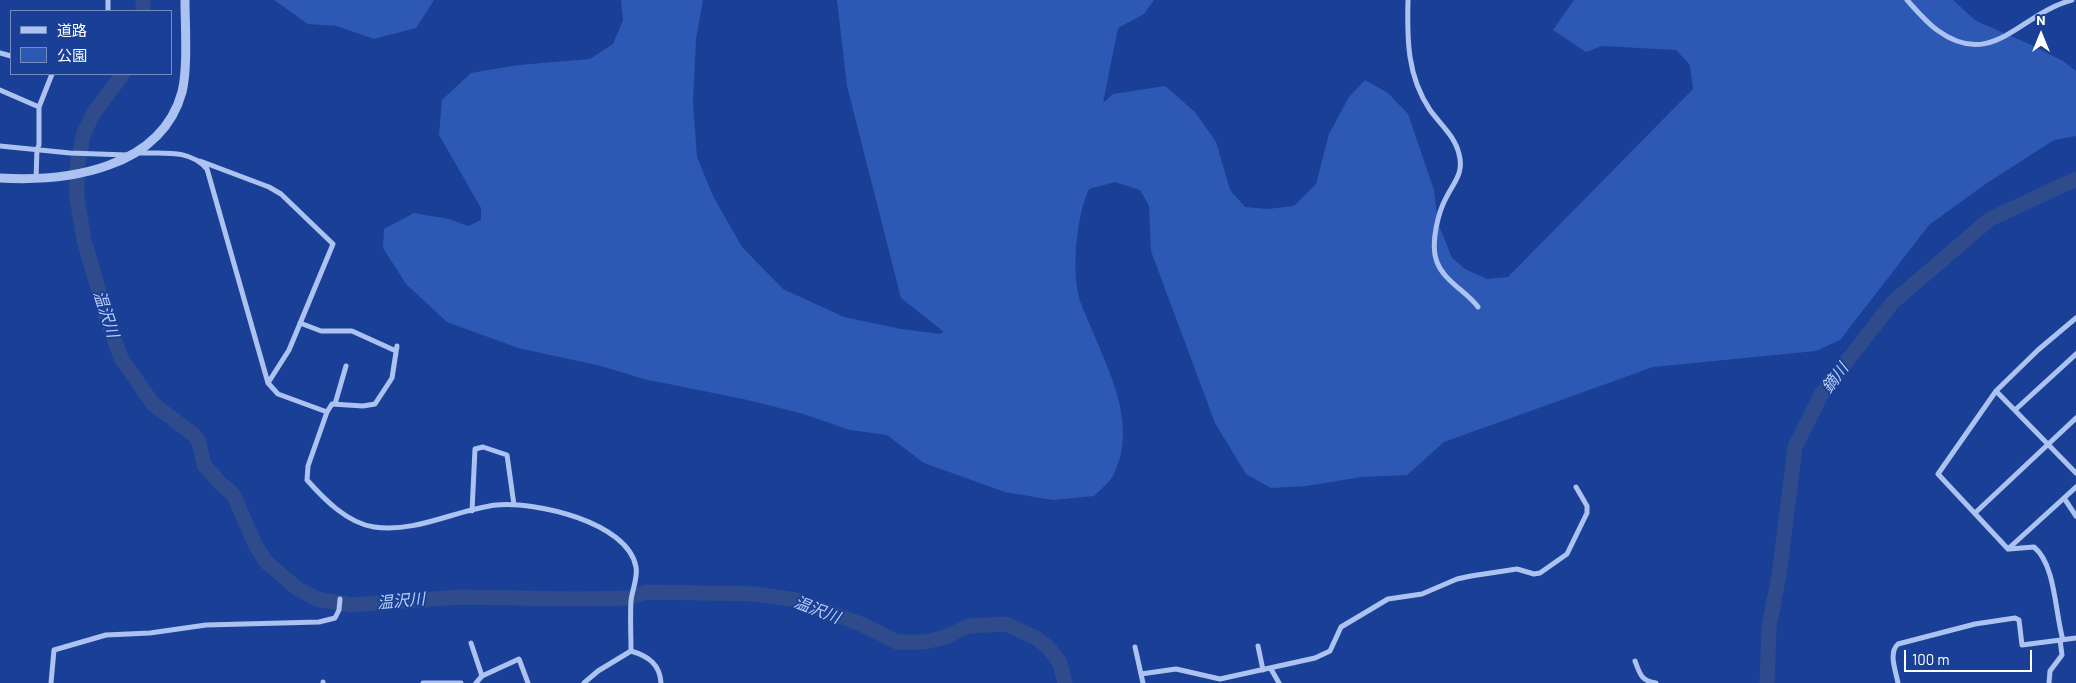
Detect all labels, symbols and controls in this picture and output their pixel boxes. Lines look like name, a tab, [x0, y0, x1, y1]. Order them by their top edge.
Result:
legend	[10, 10, 172, 75]
north arrow	[2016, 10, 2066, 60]
text: N	[2036, 11, 2046, 28]
text: 道路	[57, 21, 87, 39]
text: 公園	[57, 46, 87, 64]
water label: 温沢川	[89, 288, 123, 340]
water label: 鏑川	[1818, 359, 1852, 397]
water label: 温沢川	[376, 589, 426, 613]
water label: 温沢川	[791, 592, 843, 628]
scale bar	[1906, 640, 2034, 672]
text: 100 m	[1912, 650, 1950, 668]

